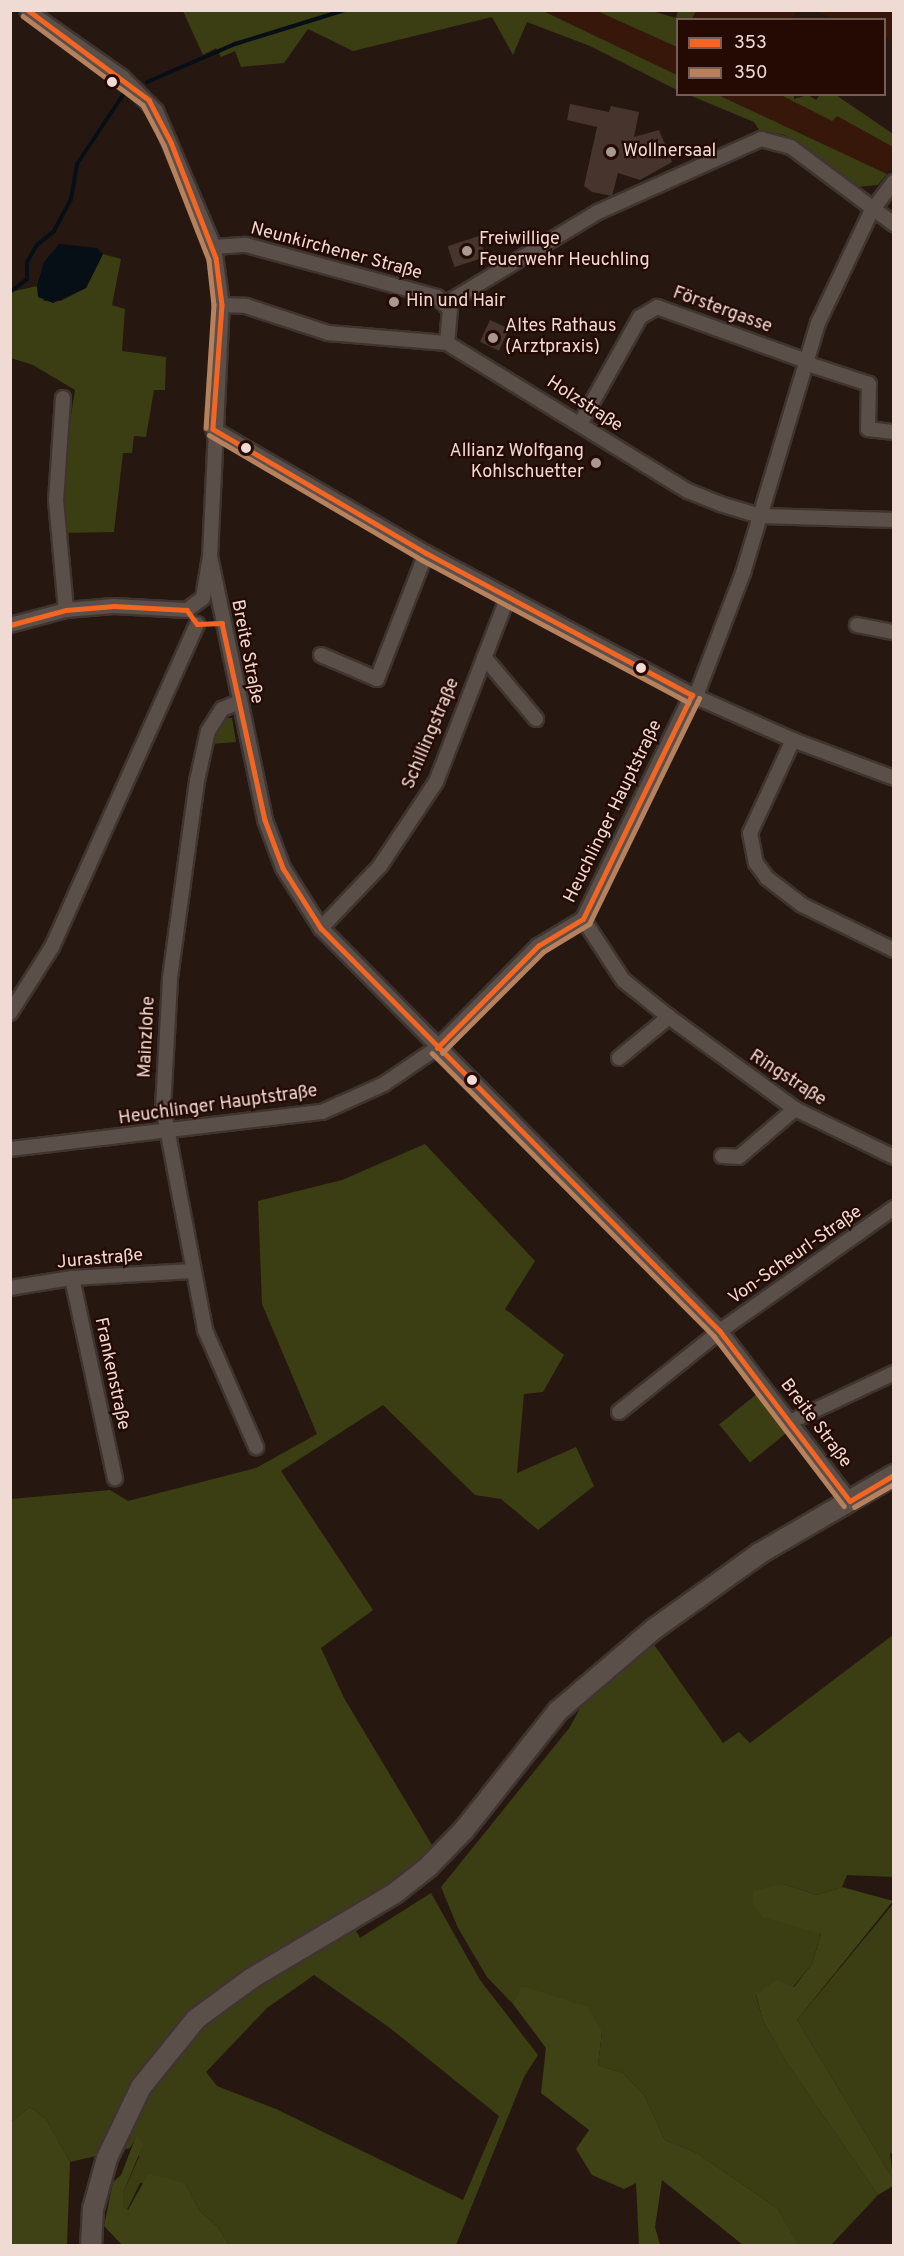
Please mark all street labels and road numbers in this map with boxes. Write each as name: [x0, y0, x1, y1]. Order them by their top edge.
street label: Neunkirchener Straße: [248, 219, 424, 285]
street label: Förstergasse: [670, 283, 774, 339]
street label: Holzstraße: [542, 372, 626, 438]
street label: Breite Straße: [225, 598, 267, 706]
street label: Schillingstraße: [399, 675, 465, 793]
street label: Heuchlinger Hauptstraße: [560, 717, 668, 907]
street label: Mainzlohe: [135, 995, 161, 1079]
street label: Ringstraße: [745, 1046, 829, 1112]
street label: Heuchlinger Hauptstraße: [117, 1081, 319, 1131]
street label: Von-Scheurl-Straße: [725, 1202, 867, 1310]
street label: Jurastraße: [56, 1245, 144, 1275]
street label: Frankenstraße: [89, 1316, 133, 1432]
street label: Breite Straße: [775, 1375, 855, 1473]

